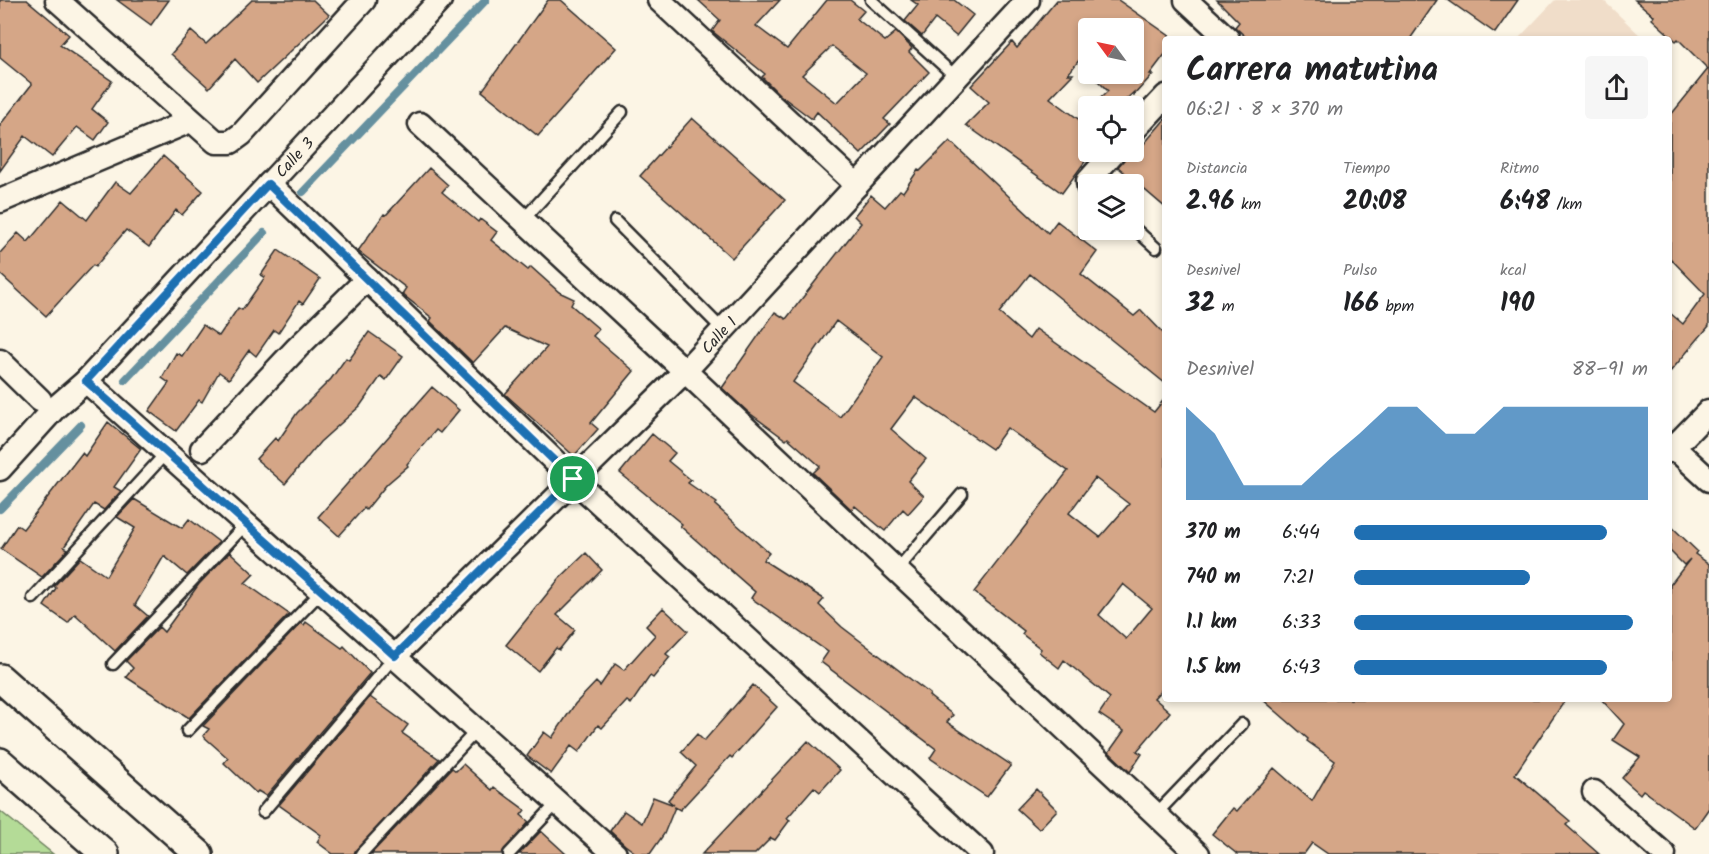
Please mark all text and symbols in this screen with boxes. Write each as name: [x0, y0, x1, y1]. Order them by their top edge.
north arrow: [1078, 18, 1144, 84]
map controls: [1078, 18, 1144, 240]
text: Carrera matutina: [1186, 45, 1438, 98]
button: share: [1585, 56, 1648, 119]
text: 06:21 · 8 × 370 m: [1186, 94, 1343, 126]
button: locate: [1078, 96, 1144, 162]
street label: Calle 3: [270, 132, 321, 184]
text: Distancia: [1186, 156, 1248, 181]
text: Tiempo: [1343, 156, 1390, 181]
text: Ritmo: [1500, 156, 1539, 181]
button: layers: [1078, 174, 1144, 240]
text: 2.96: [1186, 181, 1235, 223]
text: 20:08: [1343, 181, 1407, 223]
text: 6:48: [1500, 181, 1550, 223]
text: km: [1235, 192, 1261, 217]
text: /km: [1550, 192, 1582, 217]
text: Desnivel: [1186, 258, 1241, 283]
text: Pulso: [1343, 258, 1377, 283]
text: kcal: [1500, 258, 1526, 283]
text: 32: [1186, 283, 1215, 325]
text: 166: [1343, 283, 1379, 325]
text: 190: [1500, 283, 1534, 325]
text: m: [1215, 294, 1235, 319]
text: bpm: [1379, 294, 1414, 319]
street label: Calle 1: [696, 311, 744, 360]
text: Desnivel: [1186, 354, 1254, 386]
text: 88–91 m: [1572, 354, 1648, 386]
pin: [547, 453, 598, 504]
icon: arrive: [556, 462, 589, 495]
text: 370 m: [1186, 517, 1241, 549]
text: 6:44: [1282, 517, 1320, 549]
text: 740 m: [1186, 562, 1241, 594]
text: 7:21: [1282, 562, 1314, 594]
text: 1.1 km: [1186, 607, 1237, 639]
text: 6:33: [1282, 607, 1321, 639]
text: 1.5 km: [1186, 652, 1241, 684]
text: 6:43: [1282, 652, 1320, 684]

